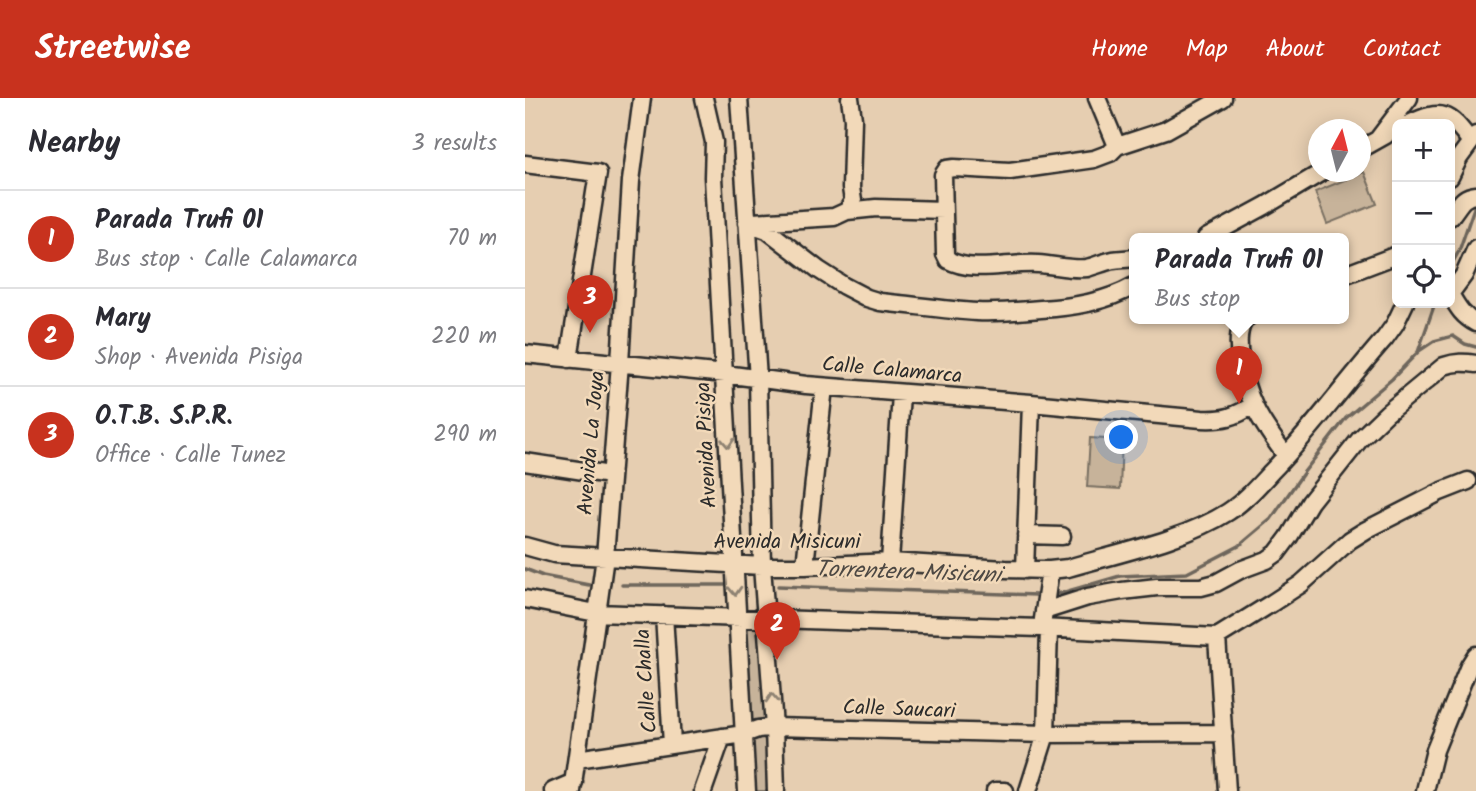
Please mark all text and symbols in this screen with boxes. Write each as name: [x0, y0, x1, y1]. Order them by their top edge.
text: Streetwise: [35, 23, 191, 76]
text: Home: [1091, 30, 1148, 69]
text: Map: [1186, 30, 1228, 69]
text: About: [1266, 30, 1324, 69]
text: Contact: [1362, 30, 1441, 69]
north arrow: [1308, 119, 1371, 182]
map controls: [1392, 119, 1455, 308]
button: +: [1392, 119, 1455, 182]
text: Nearby: [28, 120, 120, 168]
text: 3 results: [411, 126, 497, 162]
button: −: [1392, 182, 1455, 245]
text: Parada Trufi 01: [95, 200, 263, 242]
text: 1: [48, 221, 54, 257]
text: 70 m: [447, 221, 497, 257]
popup: [1129, 233, 1349, 324]
text: Parada Trufi 01: [1155, 240, 1323, 282]
text: Bus stop · Calle Calamarca: [95, 242, 358, 278]
button: locate: [1392, 245, 1455, 308]
pin: 3: [567, 275, 613, 333]
text: Bus stop: [1155, 282, 1240, 318]
text: Mary: [95, 298, 151, 340]
text: 2: [44, 319, 58, 355]
text: 220 m: [431, 319, 497, 355]
text: Shop · Avenida Pisiga: [95, 340, 303, 376]
pin: 1: [1216, 346, 1262, 404]
street label: Calle Calamarca: [820, 348, 964, 394]
street label: Avenida La Joya: [569, 369, 615, 517]
street label: Avenida Pisiga: [687, 381, 727, 509]
text: O.T.B. S.P.R.: [95, 396, 233, 438]
text: 3: [45, 417, 57, 453]
text: 290 m: [433, 417, 497, 453]
your location: [1104, 420, 1138, 454]
one-way arrow: [720, 437, 735, 448]
text: Office · Calle Tunez: [95, 438, 286, 474]
street label: Avenida Misicuni: [713, 526, 862, 559]
water label: Torrentera Misicuni: [815, 552, 1006, 594]
one-way arrow: [728, 586, 743, 597]
pin: 2: [754, 602, 800, 660]
street label: Calle Challa: [627, 628, 667, 734]
street label: Calle Saucari: [842, 692, 957, 728]
one-way arrow: [765, 693, 780, 704]

